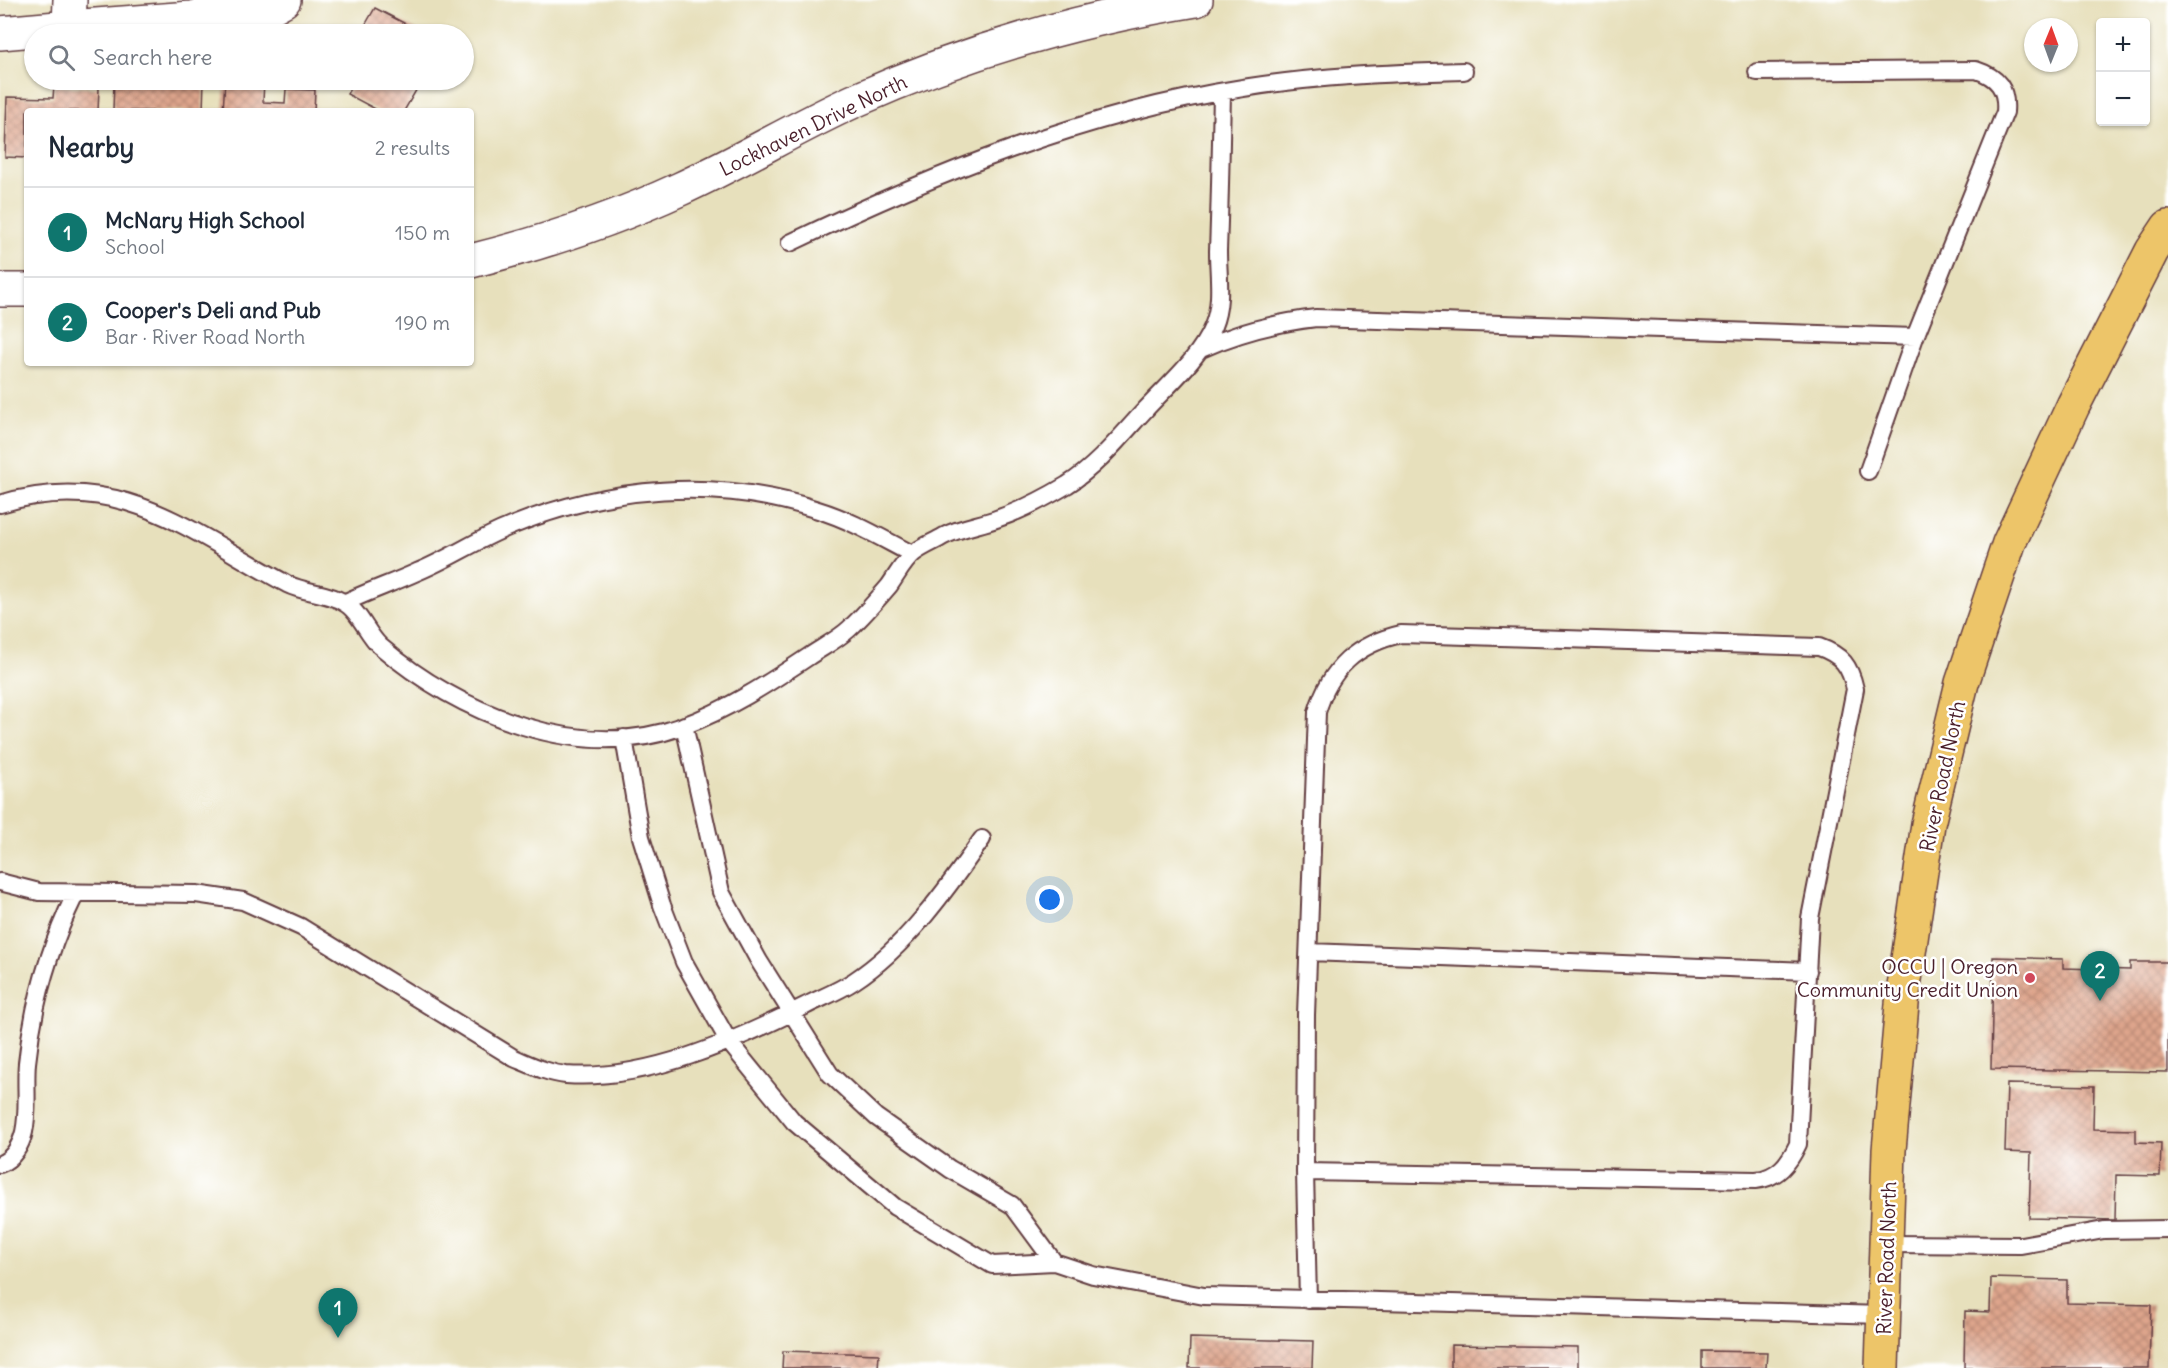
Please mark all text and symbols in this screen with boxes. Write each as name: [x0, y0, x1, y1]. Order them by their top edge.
north arrow: [2024, 18, 2078, 72]
map controls: [2096, 18, 2150, 126]
button: +: [2096, 18, 2150, 72]
search box: [24, 24, 474, 90]
icon: search: [45, 41, 78, 74]
text: Search here: [93, 43, 212, 71]
street label: Lockhaven Drive North: [715, 69, 911, 181]
button: −: [2096, 72, 2150, 126]
text: Nearby: [48, 131, 134, 164]
text: 2 results: [375, 135, 450, 160]
text: McNary High School: [105, 206, 305, 234]
text: 1: [64, 220, 71, 245]
text: 150 m: [395, 220, 450, 245]
text: School: [105, 234, 165, 259]
text: Cooper's Deli and Pub: [105, 296, 321, 324]
text: 2: [62, 310, 73, 335]
text: 190 m: [395, 310, 450, 335]
text: Bar · River Road North: [105, 324, 305, 349]
street label: River Road North: [1914, 698, 1970, 854]
your location: [1035, 885, 1064, 914]
pin: 2: [2080, 952, 2120, 1001]
place label: OCCU | Oregon Community Credit Union: [1797, 954, 2018, 1002]
marker: OCCU | Oregon Community Credit Union: [2023, 971, 2037, 985]
street label: River Road North: [1871, 1181, 1901, 1335]
pin: 1: [318, 1288, 358, 1338]

